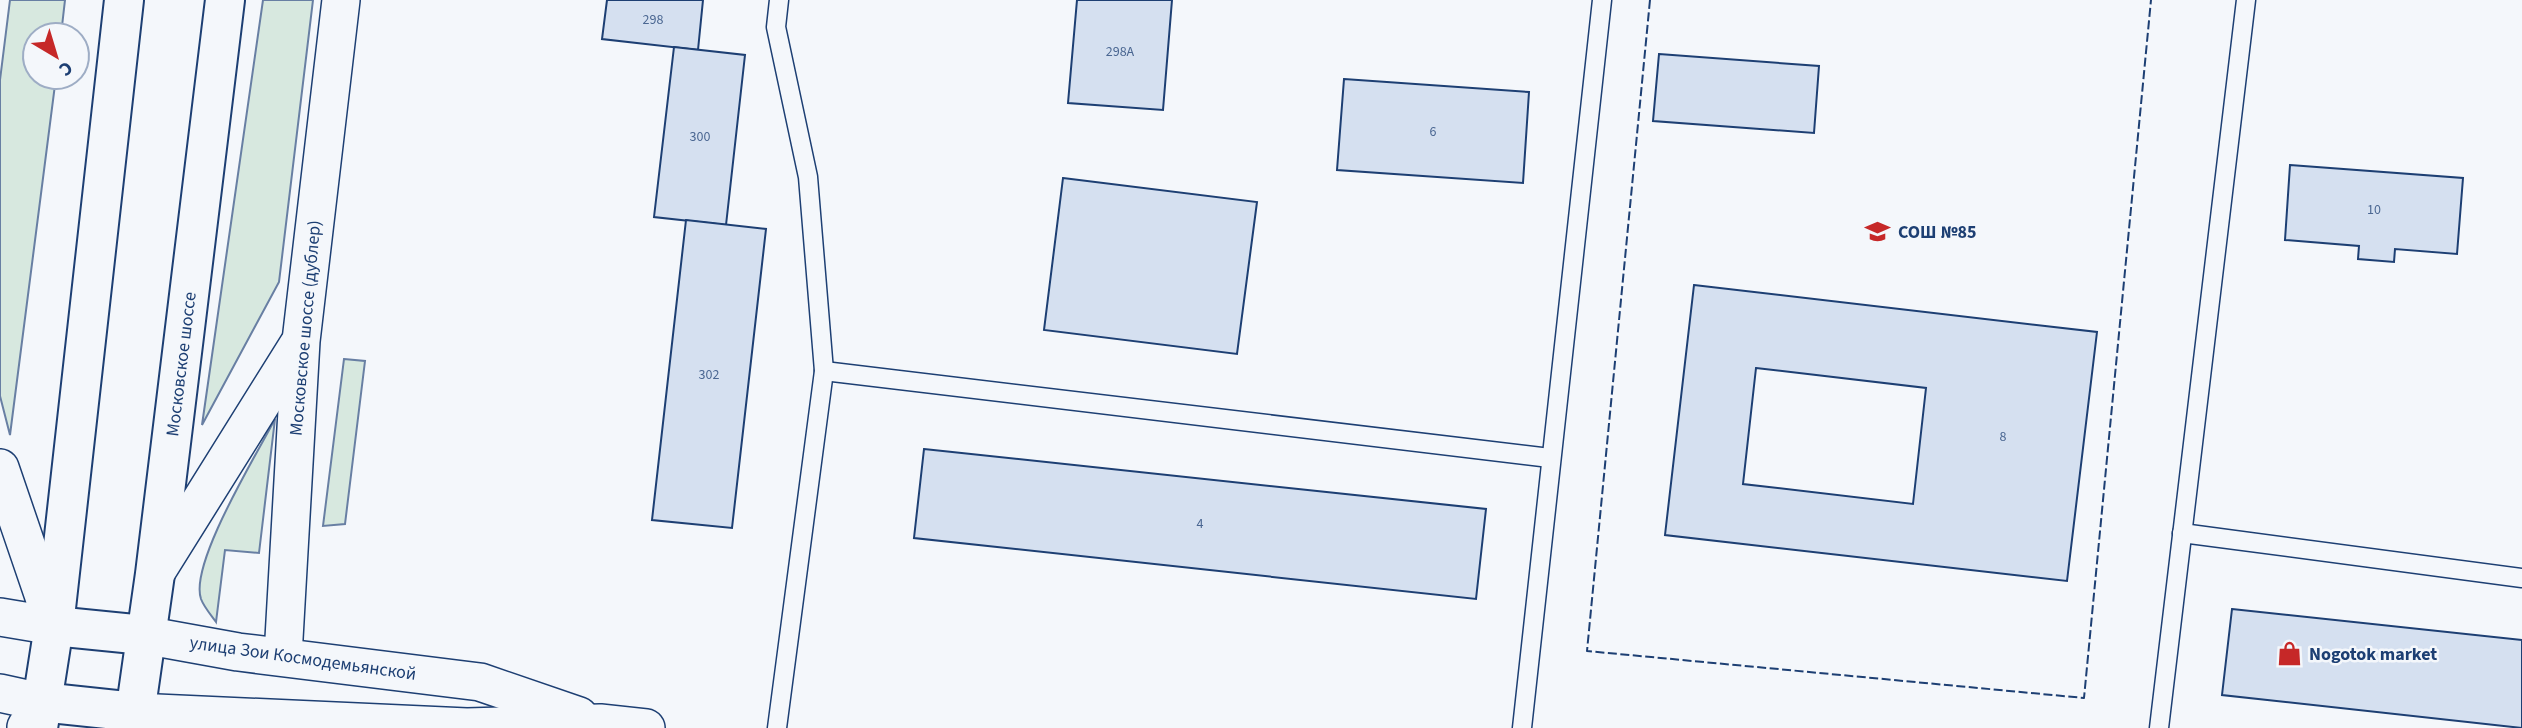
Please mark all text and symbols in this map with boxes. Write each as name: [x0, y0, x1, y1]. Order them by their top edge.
house number: 298: [643, 10, 663, 30]
north arrow: [21, 21, 91, 91]
house number: 298А: [1106, 42, 1135, 62]
text: С: [53, 54, 78, 82]
house number: 6: [1430, 122, 1437, 142]
house number: 300: [690, 127, 710, 147]
house number: 10: [2367, 200, 2381, 220]
school or university icon: СОШ №85: [1864, 218, 1892, 246]
street label: Московское шоссе (дублер): [284, 219, 327, 437]
place label: СОШ №85: [1898, 220, 1977, 245]
street label: Московское шоссе: [160, 290, 203, 438]
house number: 302: [699, 365, 719, 385]
house number: 8: [2000, 427, 2007, 447]
house number: 4: [1197, 514, 1204, 534]
street label: улица Зои Космодемьянской: [188, 630, 418, 687]
shop icon: Nogotok market: [2275, 640, 2303, 668]
place label: Nogotok market: [2309, 642, 2437, 667]

